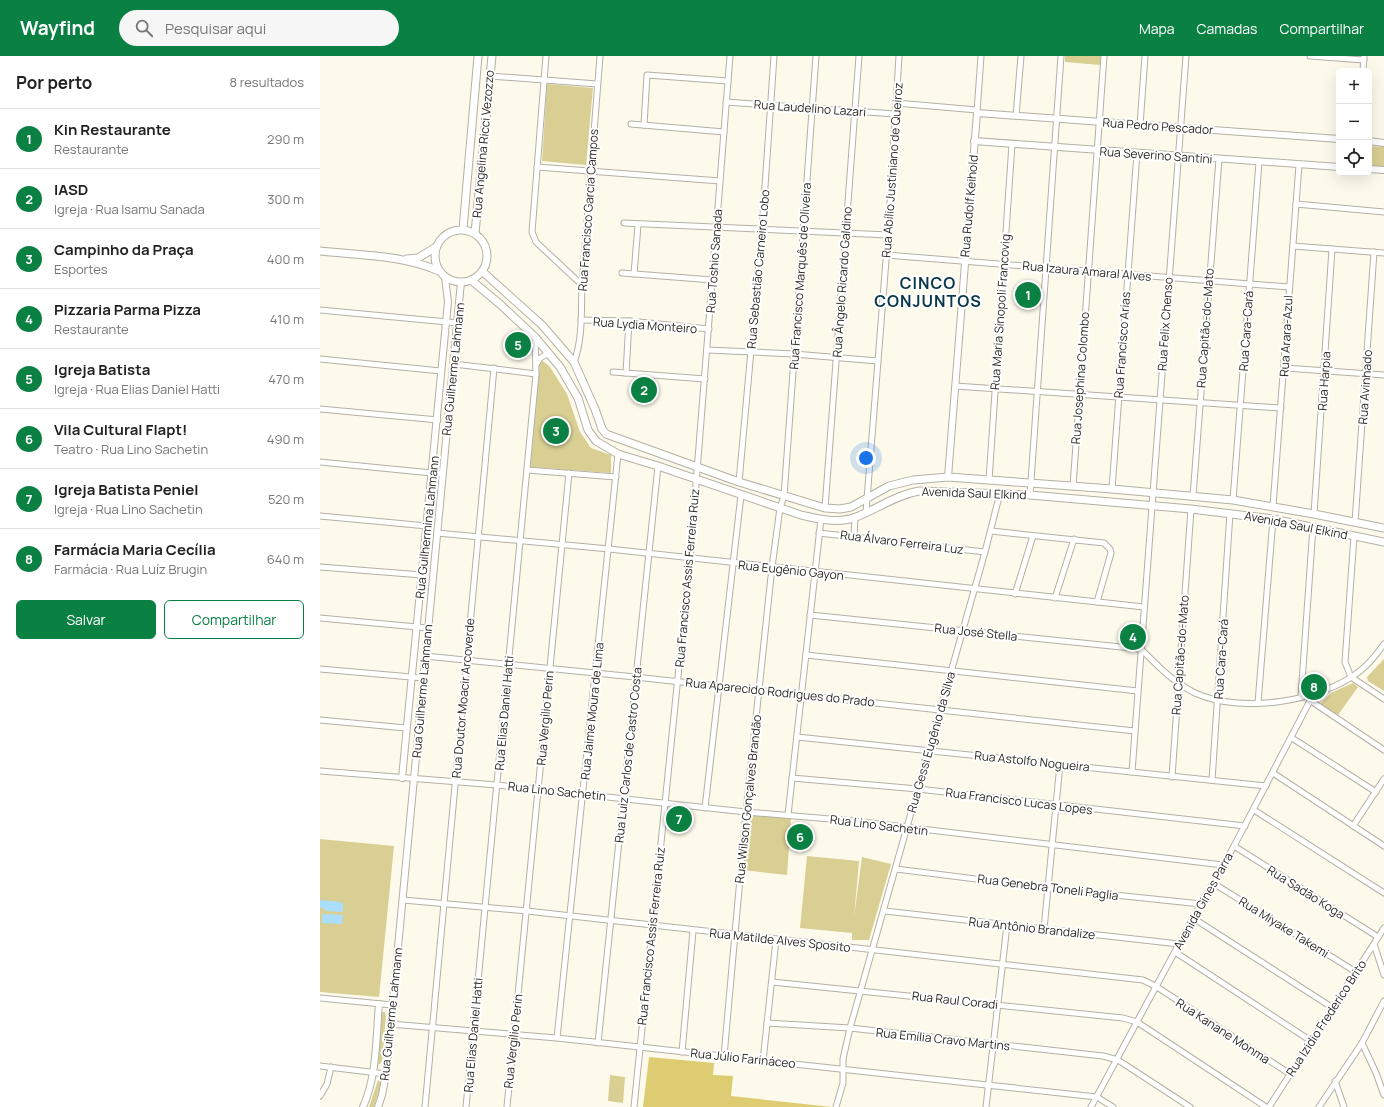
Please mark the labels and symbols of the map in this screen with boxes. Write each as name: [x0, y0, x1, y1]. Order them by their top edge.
street label: Rua Angelina Ricci Vezozzo: [468, 69, 498, 219]
street label: Rua Abílio Justiniano de Queiroz: [877, 82, 907, 258]
street label: Rua Laudelino Lazari: [753, 96, 867, 120]
street label: Rua Pedro Pescador: [1102, 114, 1215, 138]
street label: Rua Francisco Garcia Campos: [574, 128, 602, 292]
street label: Rua Severino Santini: [1099, 143, 1213, 167]
street label: Rua Rudolf Keihold: [956, 154, 982, 258]
street label: Rua Francisco Marquês de Oliveira: [785, 182, 815, 370]
street label: Rua Sebastião Carneiro Lobo: [743, 189, 773, 349]
street label: Rua Ângelo Ricardo Galdino: [828, 206, 856, 358]
street label: Rua Toshio Sanada: [702, 208, 726, 314]
street label: Rua Maria Sinopoli Francovig: [986, 233, 1014, 391]
street label: Rua Izaura Amaral Alves: [1022, 257, 1152, 285]
street label: Rua Capitão-do-Mato: [1192, 267, 1218, 389]
district label: CINCO CONJUNTOS: [874, 272, 982, 312]
street label: Rua Felix Chenso: [1153, 276, 1177, 372]
pin: 1: [1015, 280, 1041, 310]
street label: Rua Cara-Cará: [1235, 290, 1257, 372]
street label: Rua Francisco Arias: [1110, 291, 1134, 399]
street label: Rua Arara-Azul: [1275, 295, 1297, 377]
street label: Rua Guilherme Lahmann: [438, 301, 468, 437]
street label: Rua Josephina Colombo: [1067, 311, 1093, 445]
street label: Rua Lydia Monteiro: [592, 313, 698, 337]
pin: 5: [505, 330, 531, 360]
street label: Rua Avinhado: [1354, 349, 1376, 425]
street label: Rua Harpia: [1313, 351, 1335, 411]
pin: 2: [631, 375, 657, 405]
pin: 3: [543, 416, 569, 446]
your location: [856, 448, 876, 468]
street label: Rua Guilhermina Lahmann: [411, 455, 443, 599]
street label: Avenida Saul Elkind: [921, 483, 1027, 503]
street label: Rua Francisco Assis Ferreira Ruiz: [671, 488, 703, 668]
street label: Avenida Saul Elkind: [1243, 507, 1349, 543]
street label: Rua Álvaro Ferreira Luz: [839, 526, 965, 558]
street label: Rua Eugênio Gayon: [737, 556, 845, 584]
street label: Rua Capitão-do-Mato: [1167, 594, 1193, 716]
street label: Rua Doutor Moacir Arcoverde: [448, 617, 478, 779]
street label: Rua Cara-Cará: [1210, 618, 1232, 700]
street label: Rua José Stella: [934, 619, 1018, 645]
pin: 4: [1120, 622, 1146, 652]
street label: Rua Guilherme Lahmann: [408, 624, 436, 758]
street label: Rua Jaime Moura de Lima: [576, 641, 608, 781]
street label: Rua Elias Daniel Hatti: [491, 655, 517, 771]
street label: Rua Luiz Carlos de Castro Costa: [610, 666, 646, 844]
street label: Rua Vergílio Perin: [532, 670, 558, 766]
street label: Rua Gessi Eugênio da Silva: [903, 670, 959, 814]
pin: 8: [1301, 672, 1327, 702]
street label: Rua Aparecido Rodrigues do Prado: [685, 674, 875, 710]
street label: Rua Wilson Gonçalves Brandão: [731, 714, 765, 884]
street label: Rua Astolfo Nogueira: [974, 746, 1090, 776]
street label: Rua Lino Sachetin: [507, 777, 607, 805]
street label: Rua Francisco Lucas Lopes: [945, 784, 1093, 818]
pin: 7: [666, 804, 692, 834]
street label: Rua Lino Sachetin: [829, 811, 929, 839]
pin: 6: [787, 822, 813, 852]
street label: Rua Francisco Assis Ferreira Ruiz: [633, 846, 669, 1026]
street label: Avenida Gines Parra: [1169, 849, 1237, 953]
street label: Rua Sadão Koga: [1264, 861, 1348, 923]
street label: Rua Genebra Toneli Paglia: [977, 870, 1119, 904]
street label: Rua Miyake Takemi: [1236, 892, 1332, 962]
street label: Rua Antônio Brandalize: [968, 913, 1096, 943]
street label: Rua Matilde Alves Sposito: [709, 924, 851, 956]
street label: Rua Guilherme Lahmann: [376, 946, 406, 1082]
street label: Rua Izidio Frederico Brito: [1282, 956, 1370, 1080]
street label: Rua Elias Daniel Hatti: [460, 977, 486, 1093]
street label: Rua Raul Coradi: [911, 987, 999, 1013]
street label: Rua Vergílio Perin: [500, 993, 526, 1089]
street label: Rua Kanane Monma: [1173, 994, 1273, 1068]
street label: Rua Emília Cravo Martins: [875, 1023, 1011, 1055]
street label: Rua Júlio Farináceo: [690, 1044, 796, 1072]

